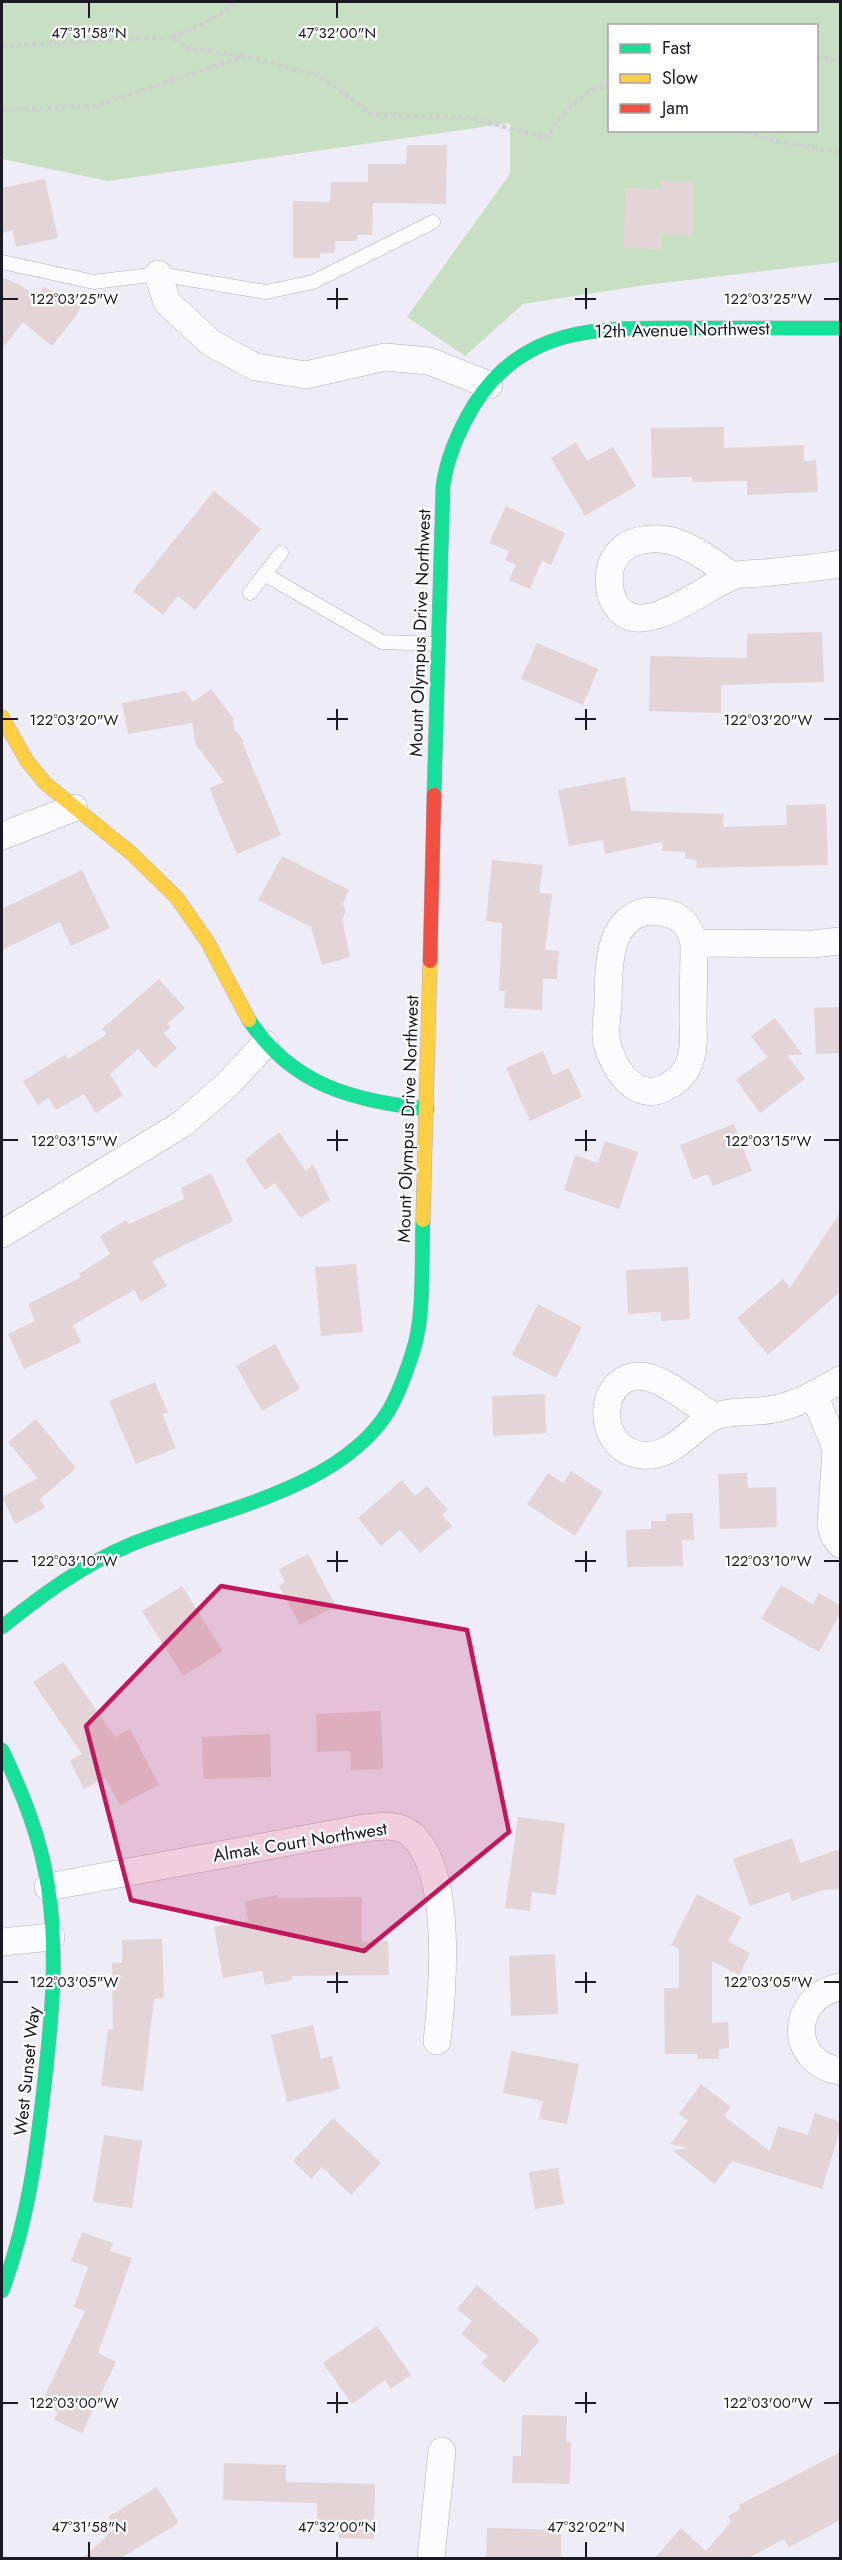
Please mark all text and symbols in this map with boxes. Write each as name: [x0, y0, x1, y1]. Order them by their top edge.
text: 47°31'58"N: [51, 22, 127, 44]
text: 47°32'00"N: [298, 22, 376, 44]
legend: [608, 24, 818, 132]
text: Fast: [662, 35, 691, 61]
text: Slow: [662, 65, 699, 91]
text: Jam: [660, 95, 689, 121]
text: 122°03'25"W: [30, 288, 118, 310]
text: 122°03'25"W: [724, 288, 812, 310]
street label: 12th Avenue Northwest: [594, 315, 771, 345]
street label: Mount Olympus Drive Northwest: [403, 508, 437, 757]
text: 122°03'20"W: [30, 709, 119, 731]
text: 122°03'20"W: [724, 709, 813, 731]
street label: Mount Olympus Drive Northwest: [391, 994, 425, 1243]
text: 122°03'15"W: [31, 1130, 117, 1152]
text: 122°03'15"W: [725, 1130, 811, 1152]
text: 122°03'10"W: [30, 1550, 118, 1572]
text: 122°03'10"W: [724, 1550, 812, 1572]
street label: Almak Court Northwest: [211, 1815, 390, 1869]
text: 122°03'05"W: [30, 1971, 119, 1993]
text: 122°03'05"W: [724, 1971, 813, 1993]
street label: West Sunset Way: [7, 2005, 47, 2137]
text: 122°03'00"W: [29, 2392, 119, 2414]
text: 122°03'00"W: [723, 2392, 813, 2414]
text: 47°31'58"N: [51, 2516, 127, 2538]
text: 47°32'00"N: [298, 2516, 376, 2538]
text: 47°32'02"N: [547, 2516, 625, 2538]

